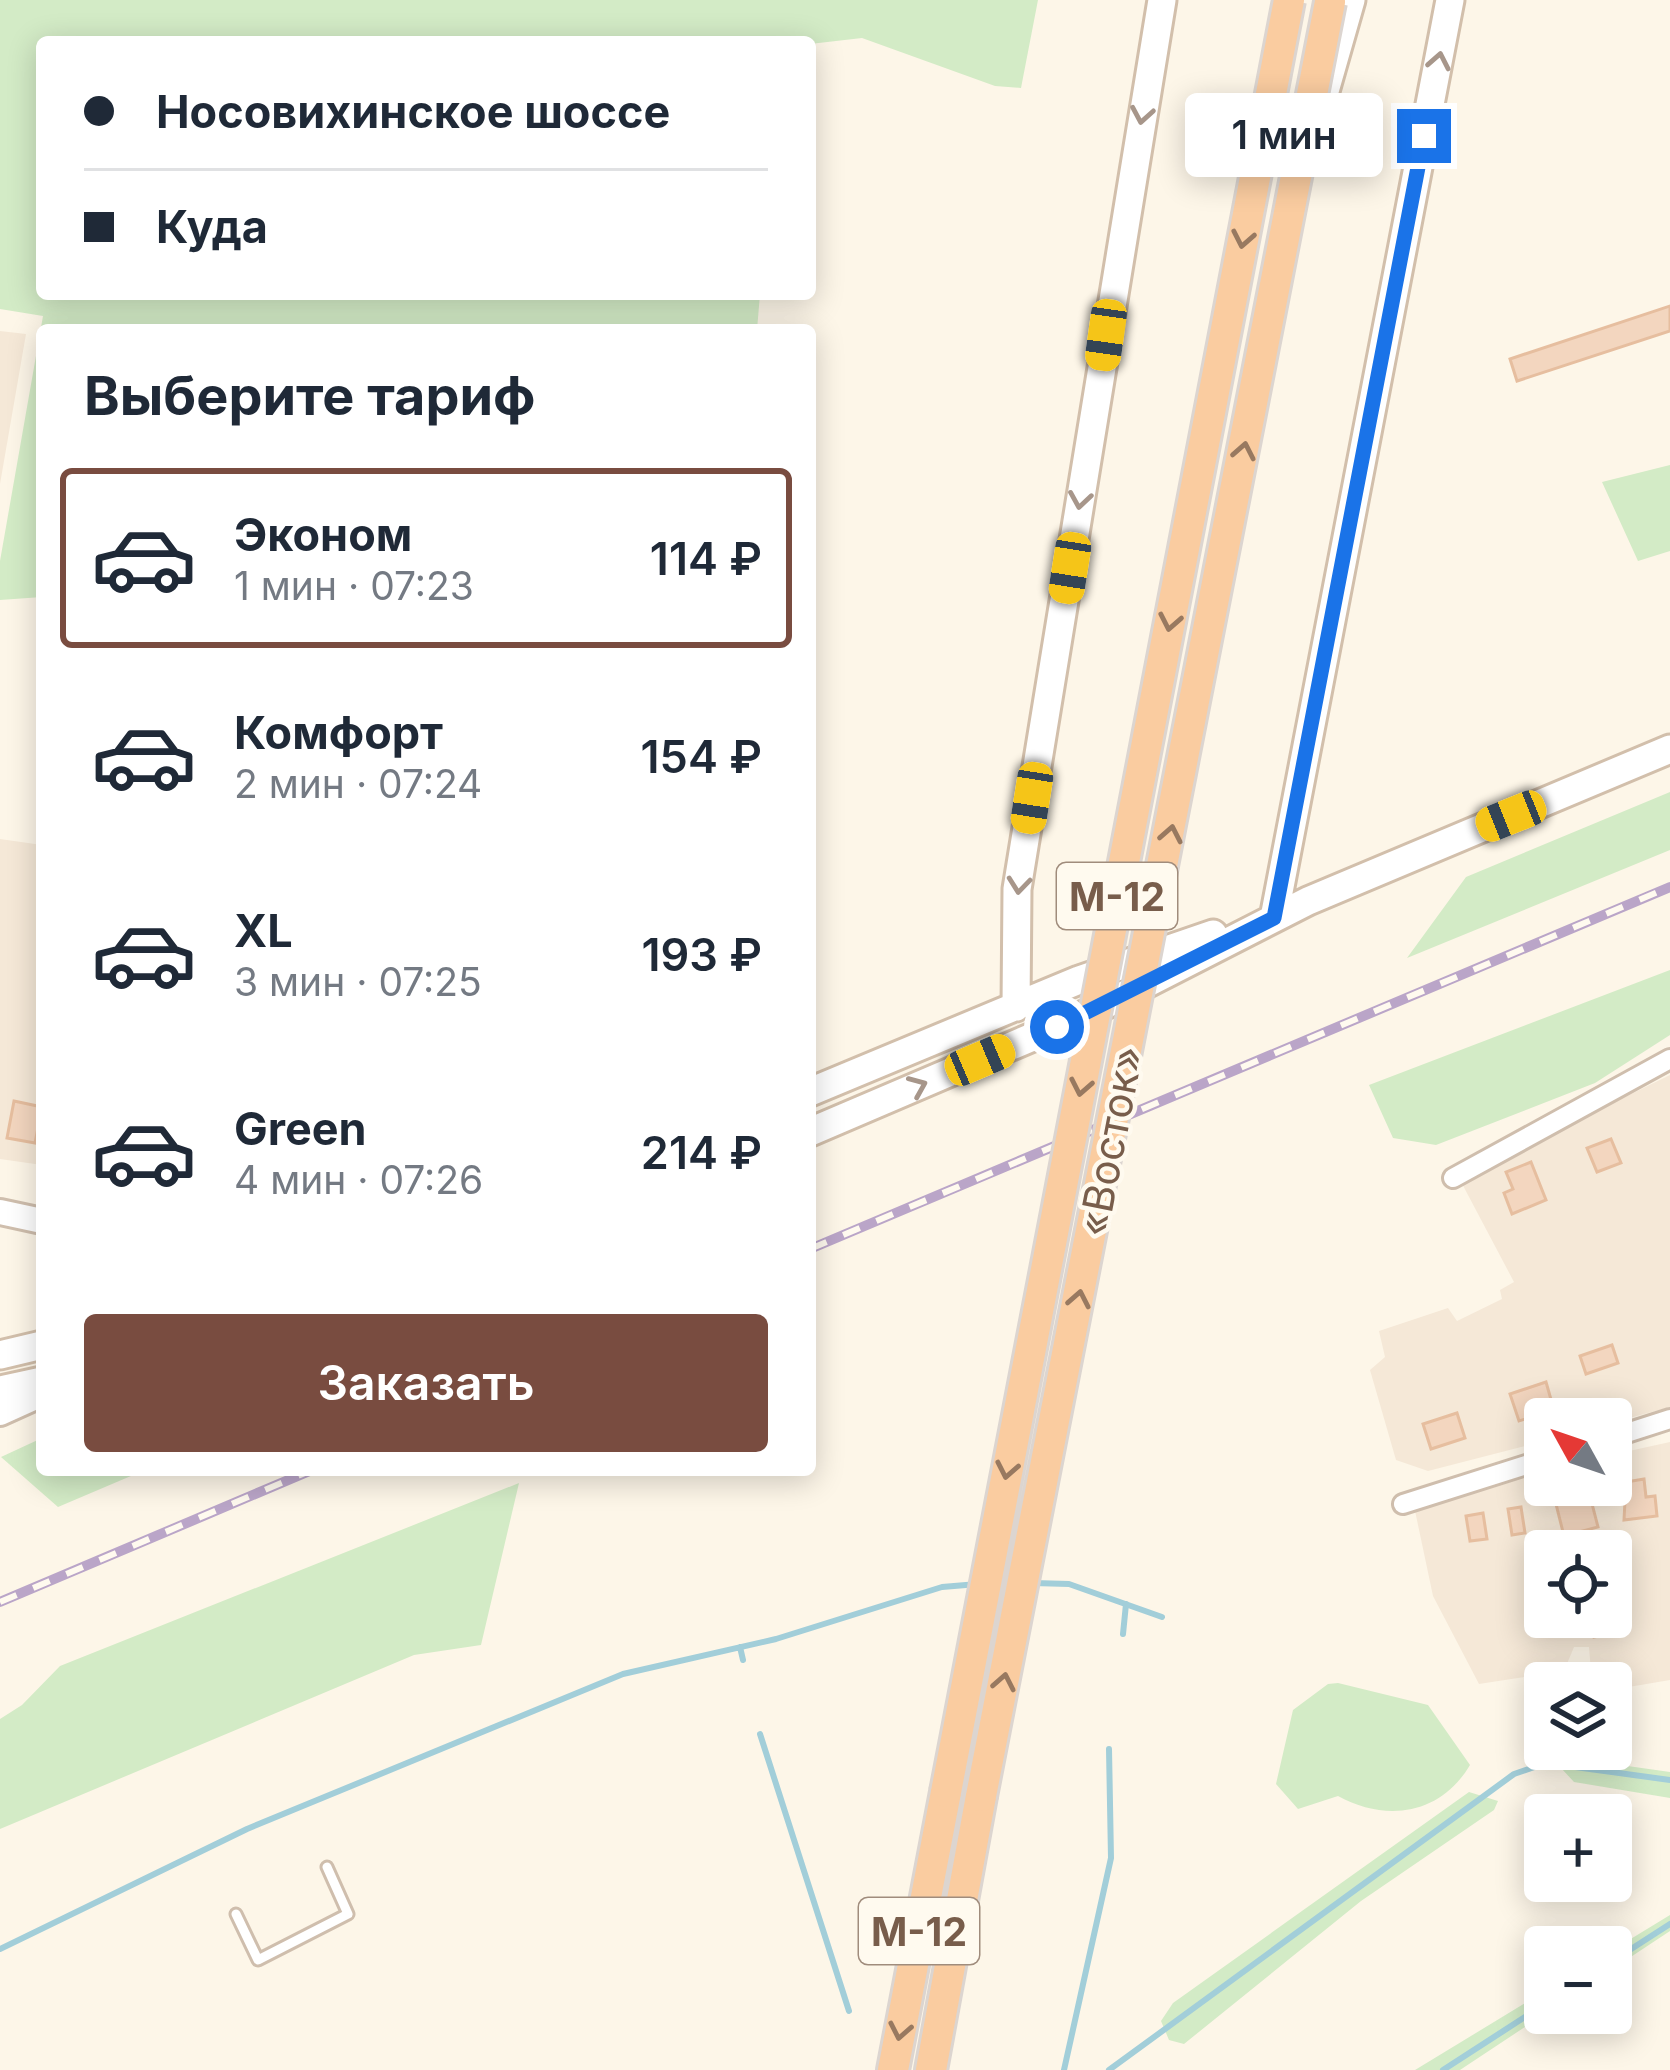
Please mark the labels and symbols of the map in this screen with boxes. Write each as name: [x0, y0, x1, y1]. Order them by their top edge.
one-way arrow: [1425, 51, 1451, 71]
callout: 1 мин: [1184, 94, 1382, 178]
one-way arrow: [1131, 105, 1156, 125]
route end: [1397, 109, 1451, 163]
one-way arrow: [1232, 228, 1257, 248]
car: [1083, 297, 1129, 373]
one-way arrow: [1230, 441, 1256, 461]
one-way arrow: [1068, 491, 1094, 510]
car: [1047, 530, 1093, 606]
one-way arrow: [1158, 611, 1184, 631]
car: [1009, 760, 1055, 836]
car: [1471, 786, 1551, 846]
one-way arrow: [1157, 824, 1183, 844]
road number: М-12: [1057, 863, 1177, 929]
one-way arrow: [1007, 876, 1032, 895]
route start: [1030, 1000, 1084, 1054]
car: [940, 1029, 1020, 1091]
street label: «Восток»: [1067, 1042, 1153, 1240]
one-way arrow: [906, 1076, 927, 1100]
one-way arrow: [1069, 1077, 1095, 1097]
one-way arrow: [1065, 1289, 1091, 1309]
north arrow: [1524, 1398, 1632, 1506]
one-way arrow: [996, 1460, 1021, 1480]
one-way arrow: [990, 1672, 1016, 1692]
road number: М-12: [859, 1898, 979, 1964]
one-way arrow: [888, 2021, 914, 2041]

